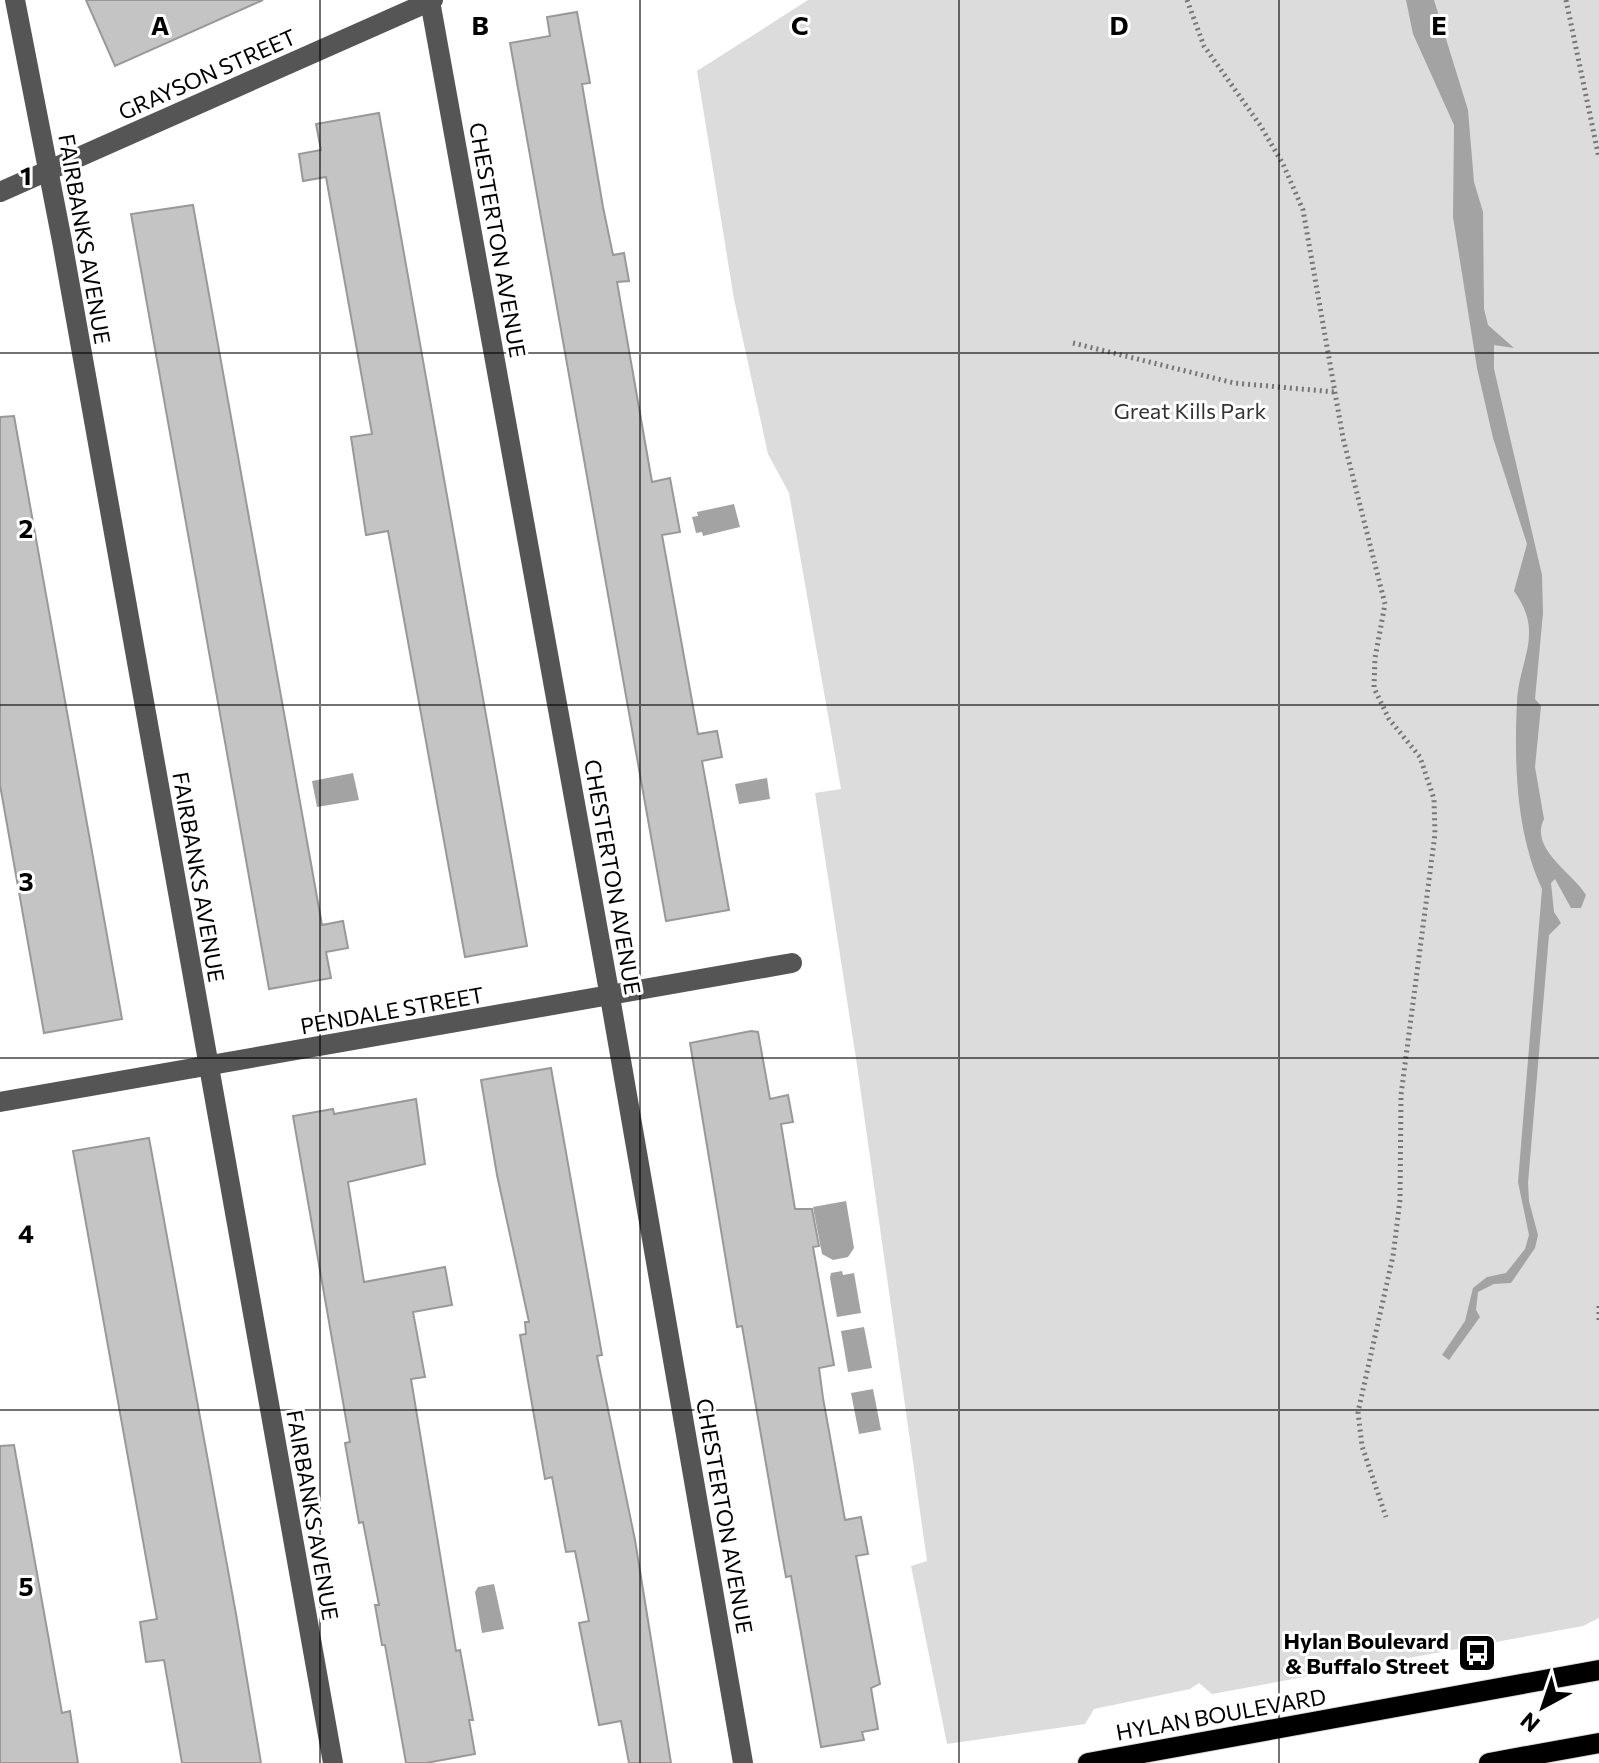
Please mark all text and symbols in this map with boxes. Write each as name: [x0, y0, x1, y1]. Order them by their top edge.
text: B: [471, 9, 489, 40]
text: C: [791, 9, 809, 40]
text: D: [1109, 9, 1129, 40]
text: E: [1431, 9, 1447, 40]
street label: GRAYSON STREET: [114, 23, 300, 125]
street label: CHESTERTON AVENUE: [464, 120, 532, 360]
street label: FAIRBANKS AVENUE: [53, 132, 117, 346]
text: 1: [20, 159, 32, 190]
park label: Great Kills Park: [1114, 397, 1266, 424]
text: 2: [19, 512, 33, 543]
street label: CHESTERTON AVENUE: [579, 757, 647, 997]
street label: FAIRBANKS AVENUE: [167, 770, 231, 984]
text: 3: [18, 865, 34, 896]
street label: PENDALE STREET: [298, 981, 486, 1039]
text: 4: [18, 1217, 34, 1248]
street label: CHESTERTON AVENUE: [691, 1396, 759, 1636]
street label: FAIRBANKS AVENUE: [281, 1408, 345, 1622]
text: 5: [18, 1570, 34, 1601]
place label: Hylan Boulevard & Buffalo Street: [1283, 1627, 1449, 1679]
bus stop icon: Hylan Boulevard & Buffalo Street: [1456, 1632, 1498, 1674]
north arrow: [1503, 1667, 1583, 1747]
street label: HYLAN BOULEVARD: [1114, 1682, 1328, 1746]
text: N: [1515, 1707, 1545, 1738]

